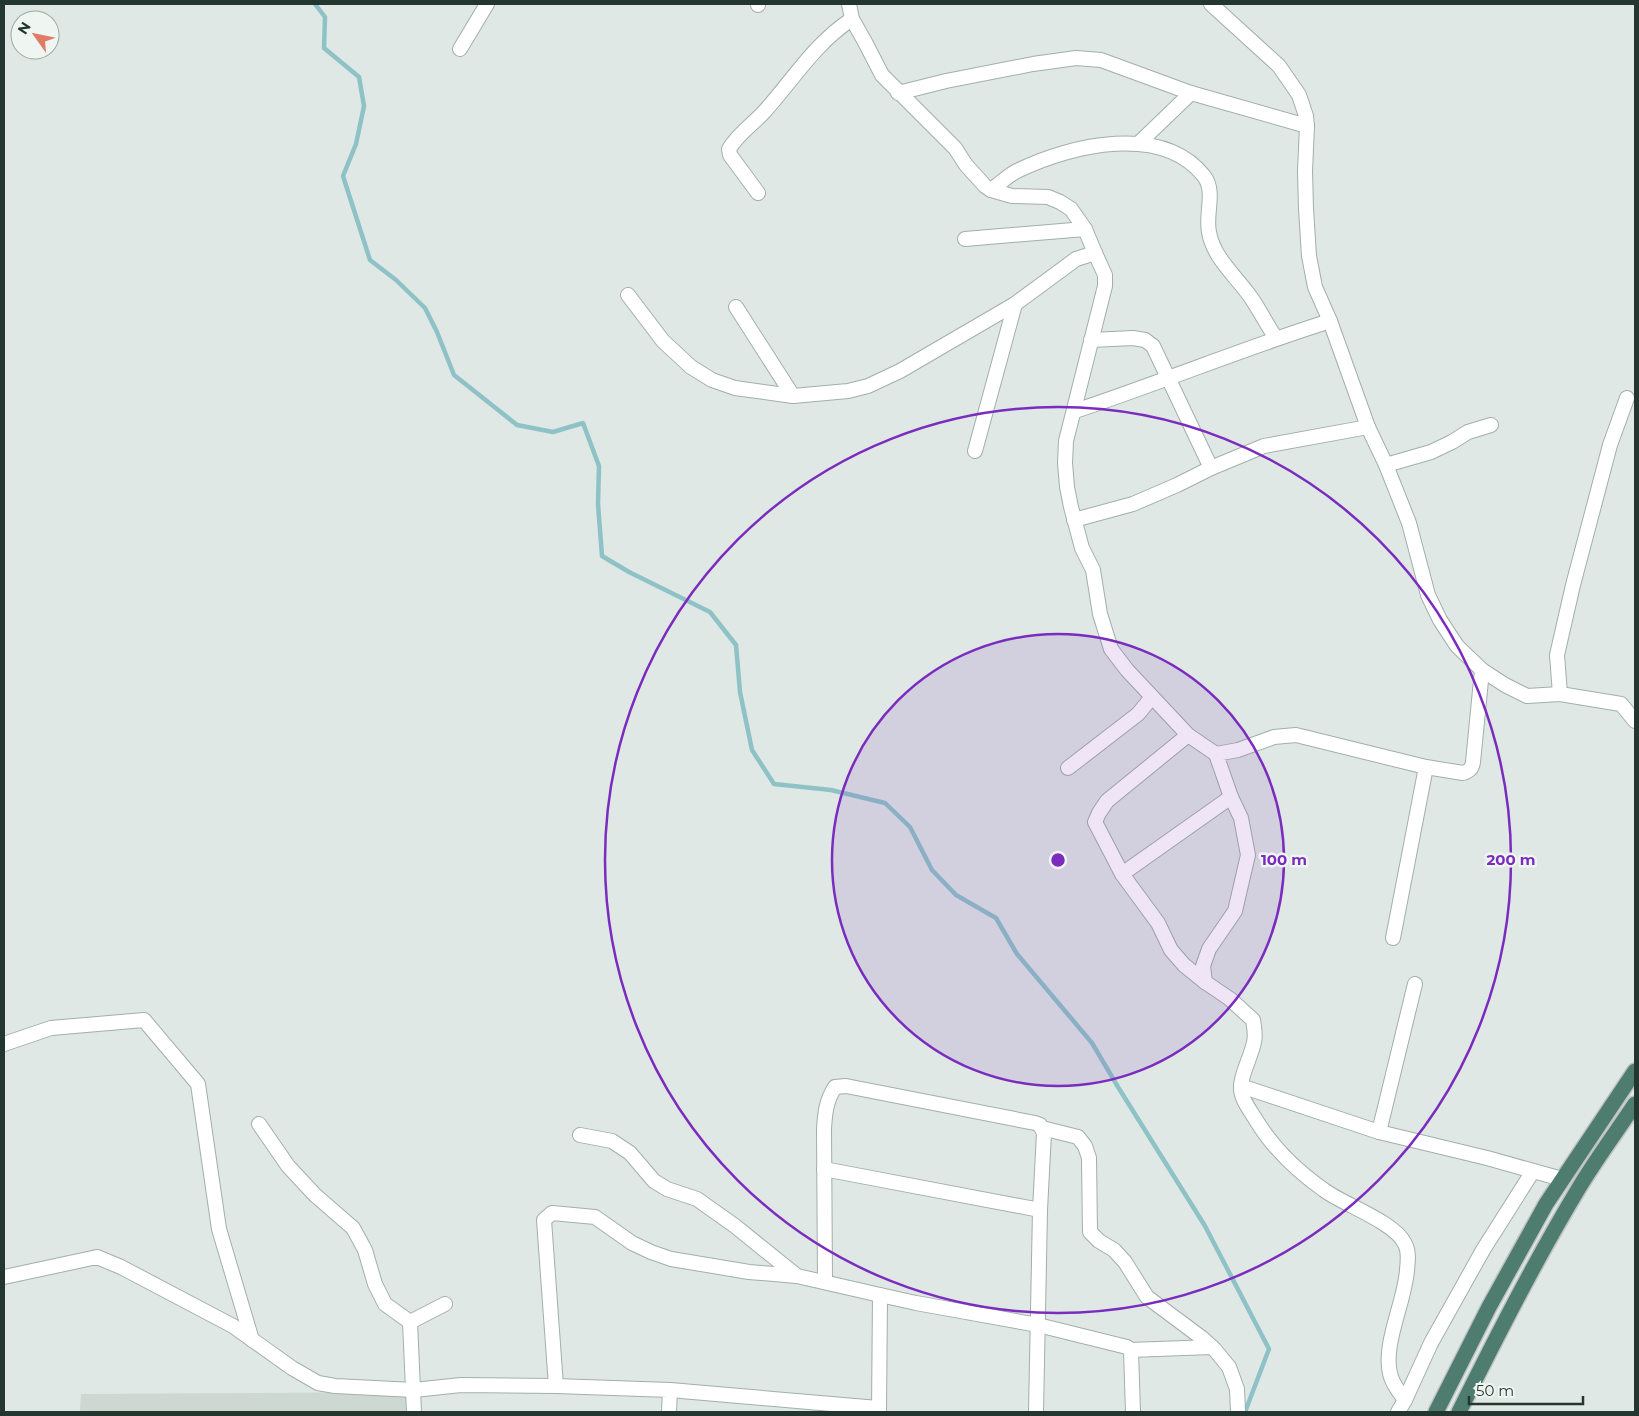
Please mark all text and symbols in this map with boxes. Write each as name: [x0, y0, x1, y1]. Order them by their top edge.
north arrow: [10, 10, 60, 60]
text: N: [13, 18, 35, 38]
text: 100 m: [1261, 850, 1307, 869]
text: 200 m: [1486, 850, 1536, 869]
centre of rings: [1049, 851, 1067, 869]
scale bar: [1469, 1374, 1583, 1406]
text: 50 m: [1476, 1381, 1514, 1400]

